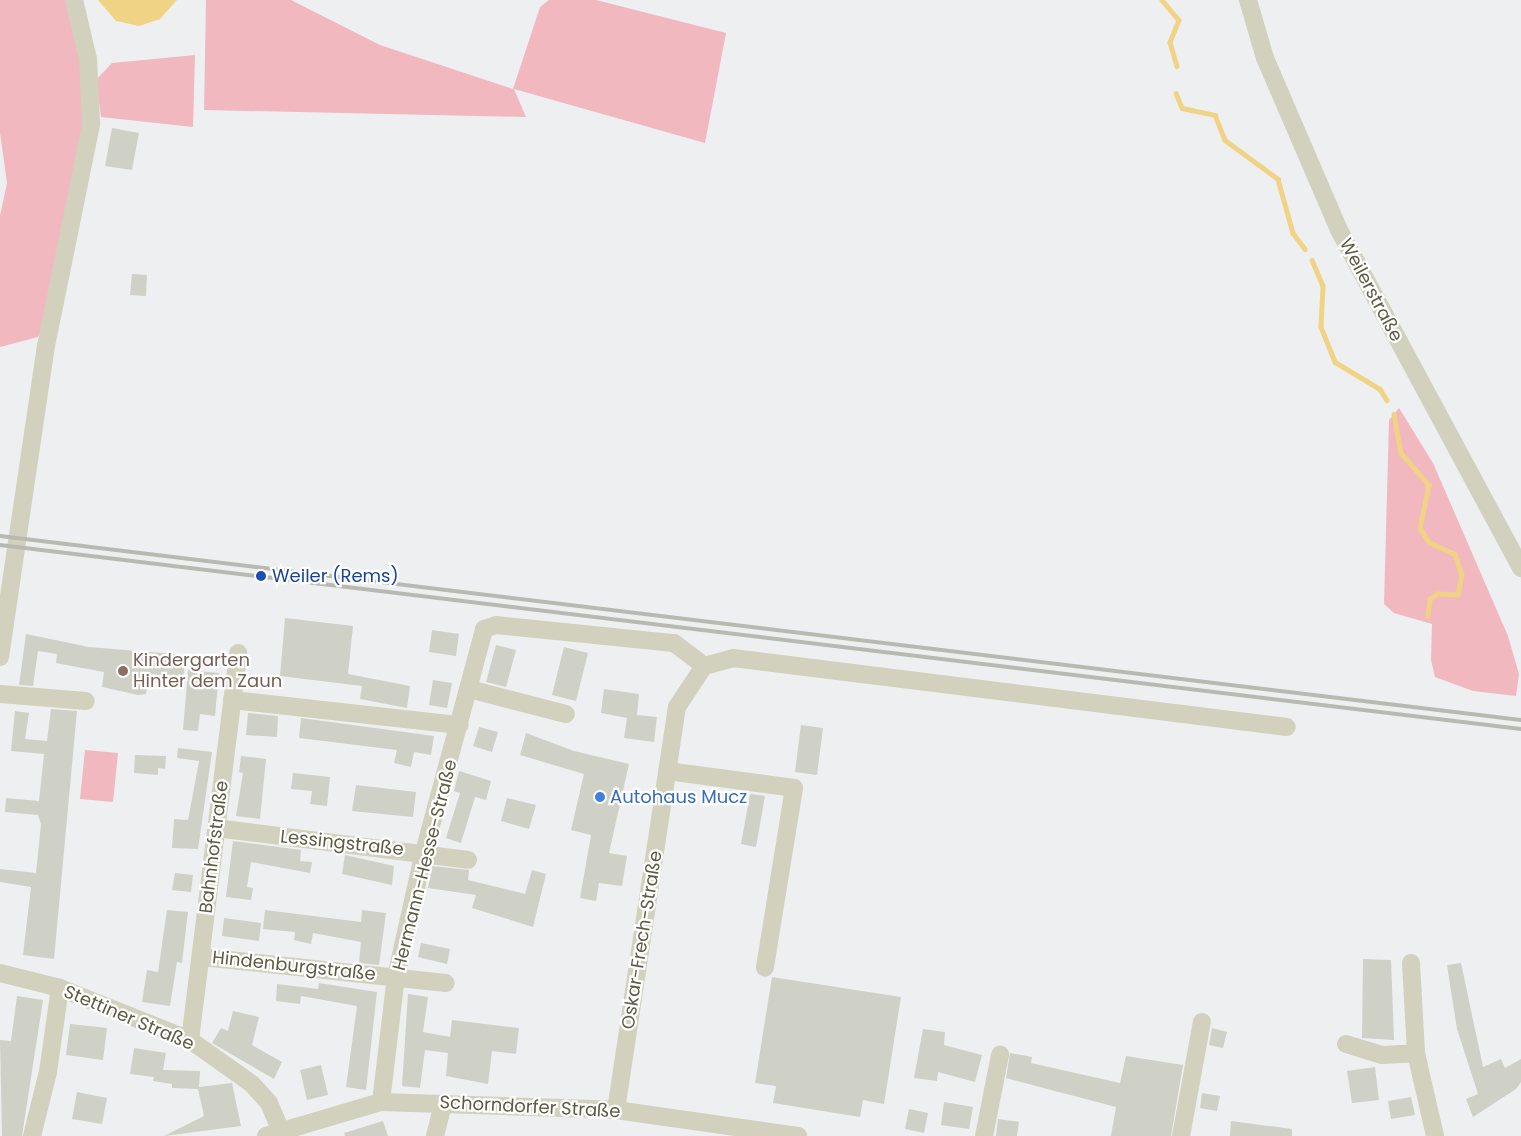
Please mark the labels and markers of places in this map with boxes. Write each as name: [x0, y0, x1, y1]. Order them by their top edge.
place label: Weiler (Rems): [272, 565, 399, 587]
marker: Weiler (Rems): [254, 569, 268, 583]
place label: Kindergarten Hinter dem Zaun: [133, 650, 282, 692]
marker: Kindergarten Hinter dem Zaun: [117, 665, 129, 677]
place label: Autohaus Mucz: [610, 786, 747, 808]
marker: Autohaus Mucz: [594, 791, 606, 803]

